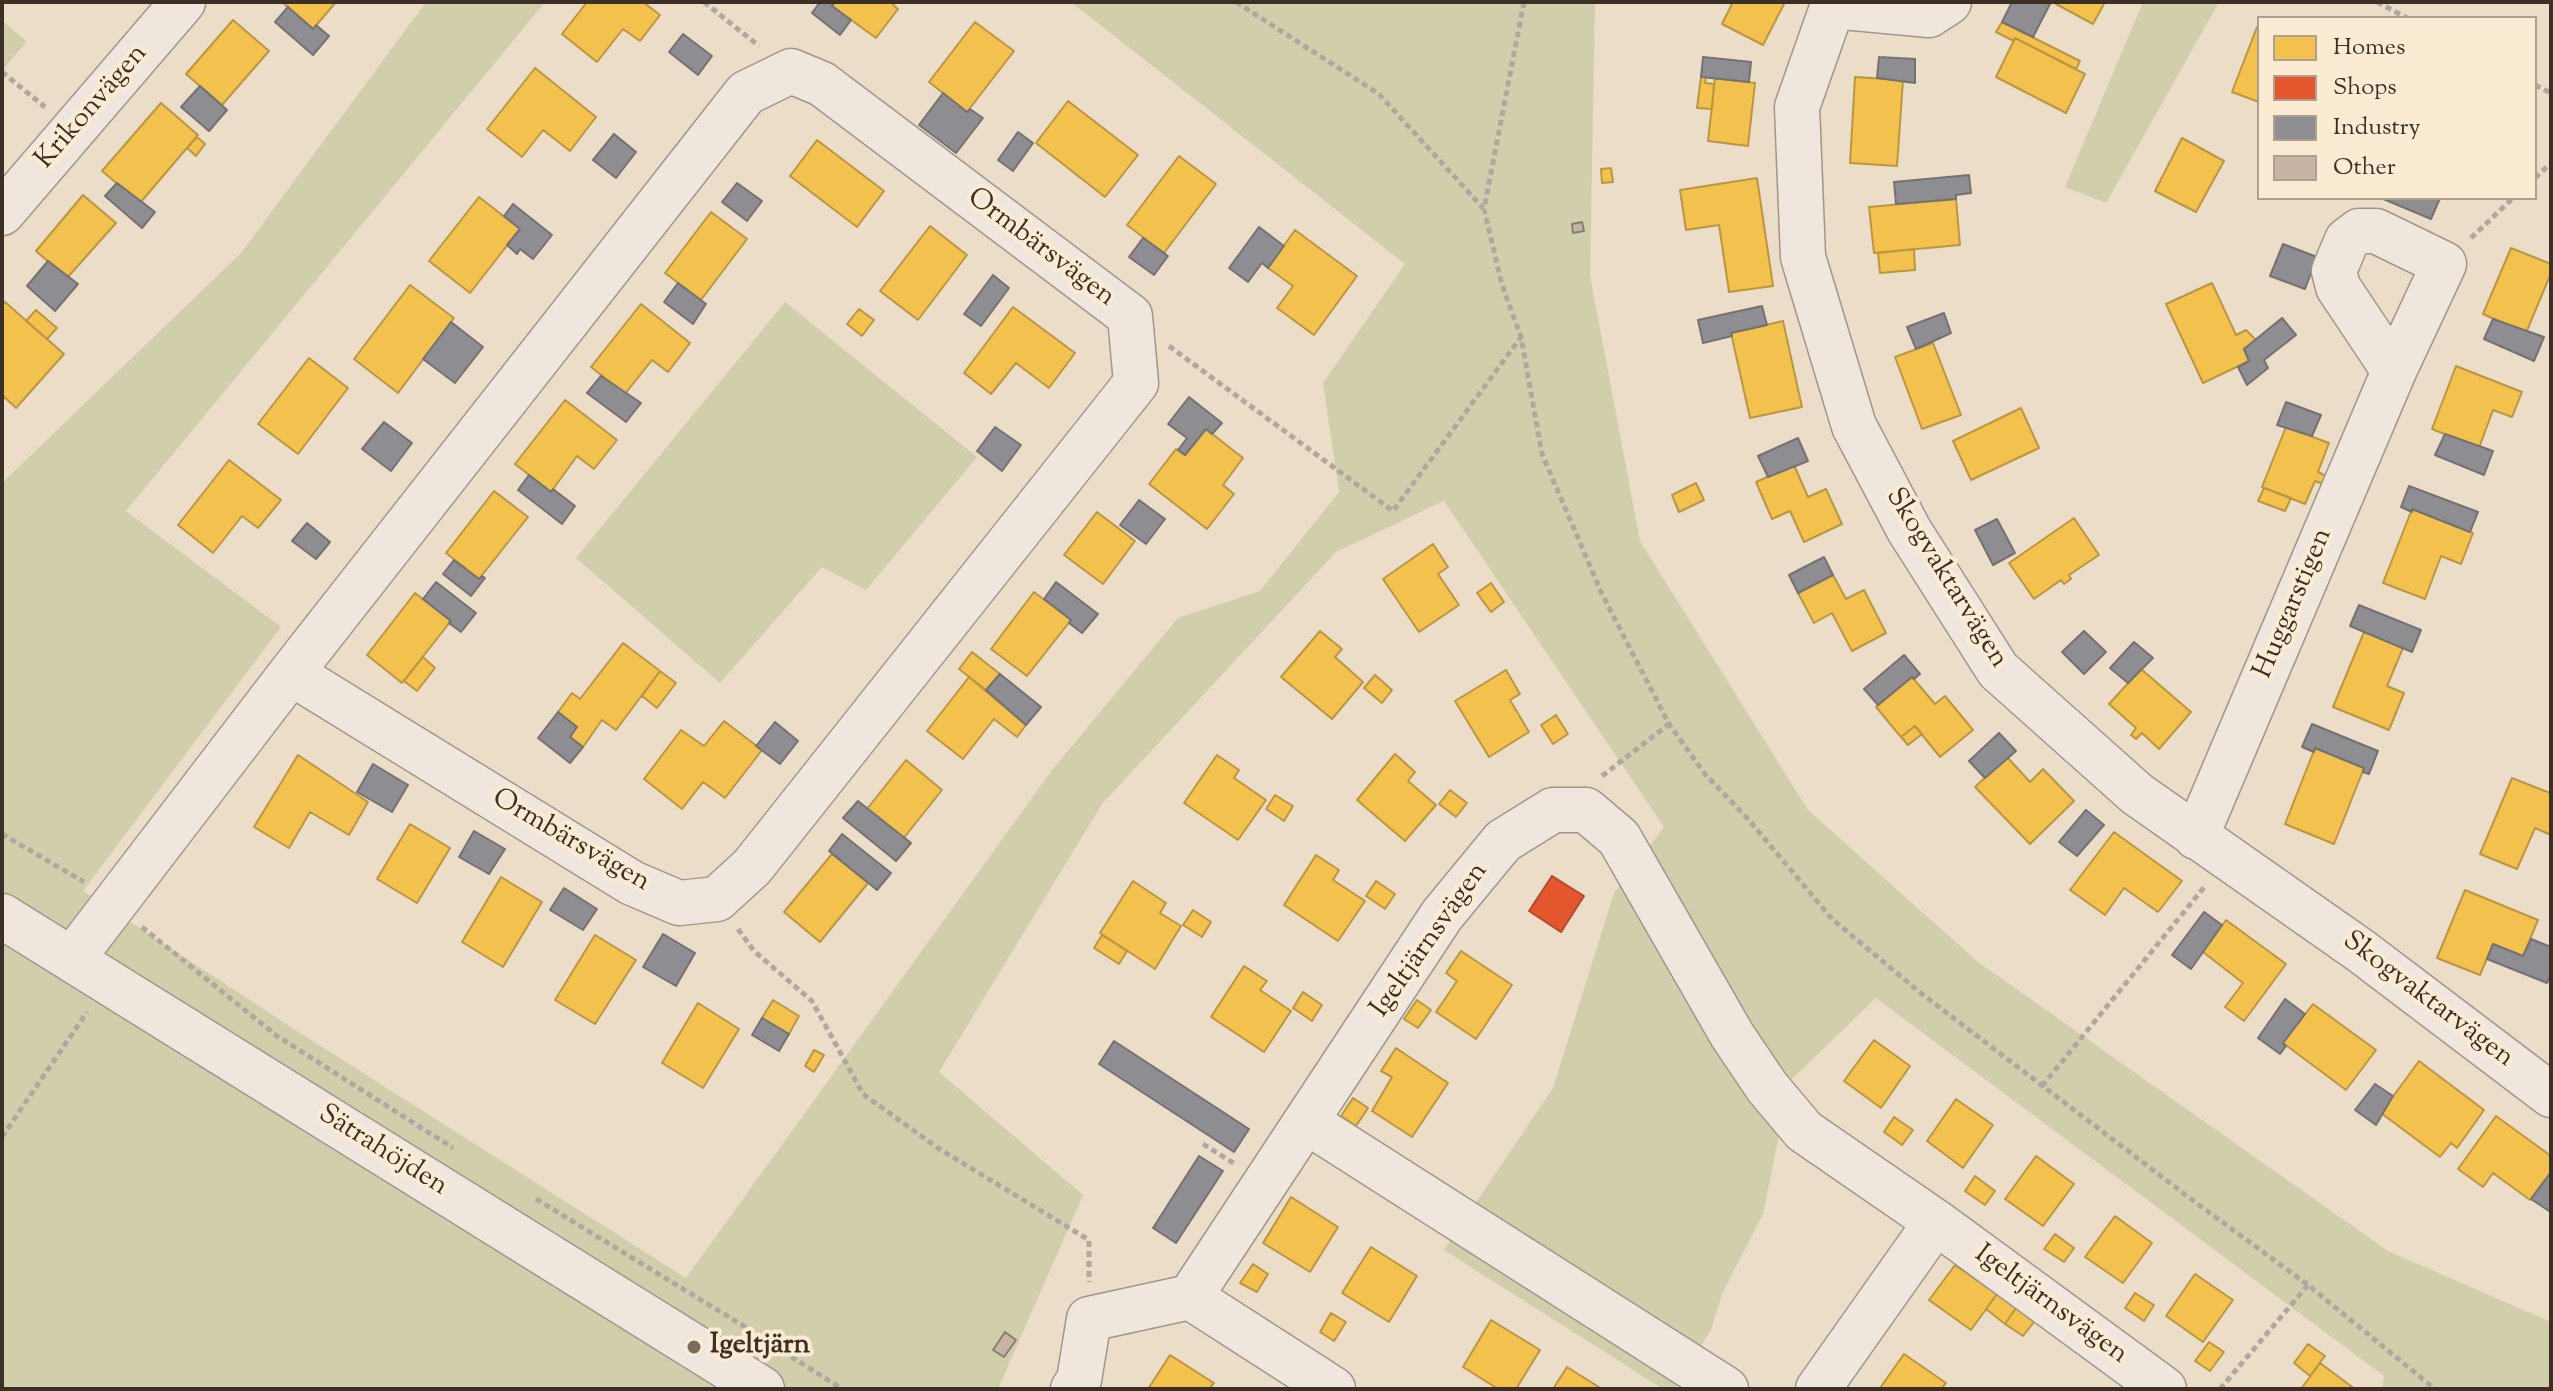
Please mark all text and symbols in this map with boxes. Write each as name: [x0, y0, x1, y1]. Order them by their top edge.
legend: [2257, 16, 2537, 200]
text: Homes: [2333, 31, 2405, 65]
street label: Krikonvägen: [30, 39, 156, 177]
text: Shops: [2333, 71, 2397, 105]
text: Industry: [2333, 111, 2421, 145]
text: Other: [2333, 151, 2396, 185]
street label: Ormbärsvägen: [959, 182, 1121, 316]
street label: Skogvaktarvägen: [1876, 483, 2014, 675]
street label: Huggarstigen: [2248, 524, 2342, 684]
street label: Ormbärsvägen: [485, 783, 655, 901]
street label: Igeltjärnsvägen: [1365, 857, 1497, 1025]
street label: Skogvaktarvägen: [2335, 926, 2519, 1076]
street label: Sätrahöjden: [311, 1099, 453, 1205]
street label: Igeltjärnsvägen: [1967, 1239, 2133, 1373]
place label: Igeltjärn: [710, 1330, 810, 1364]
marker: Igeltjärn: [685, 1338, 703, 1356]

